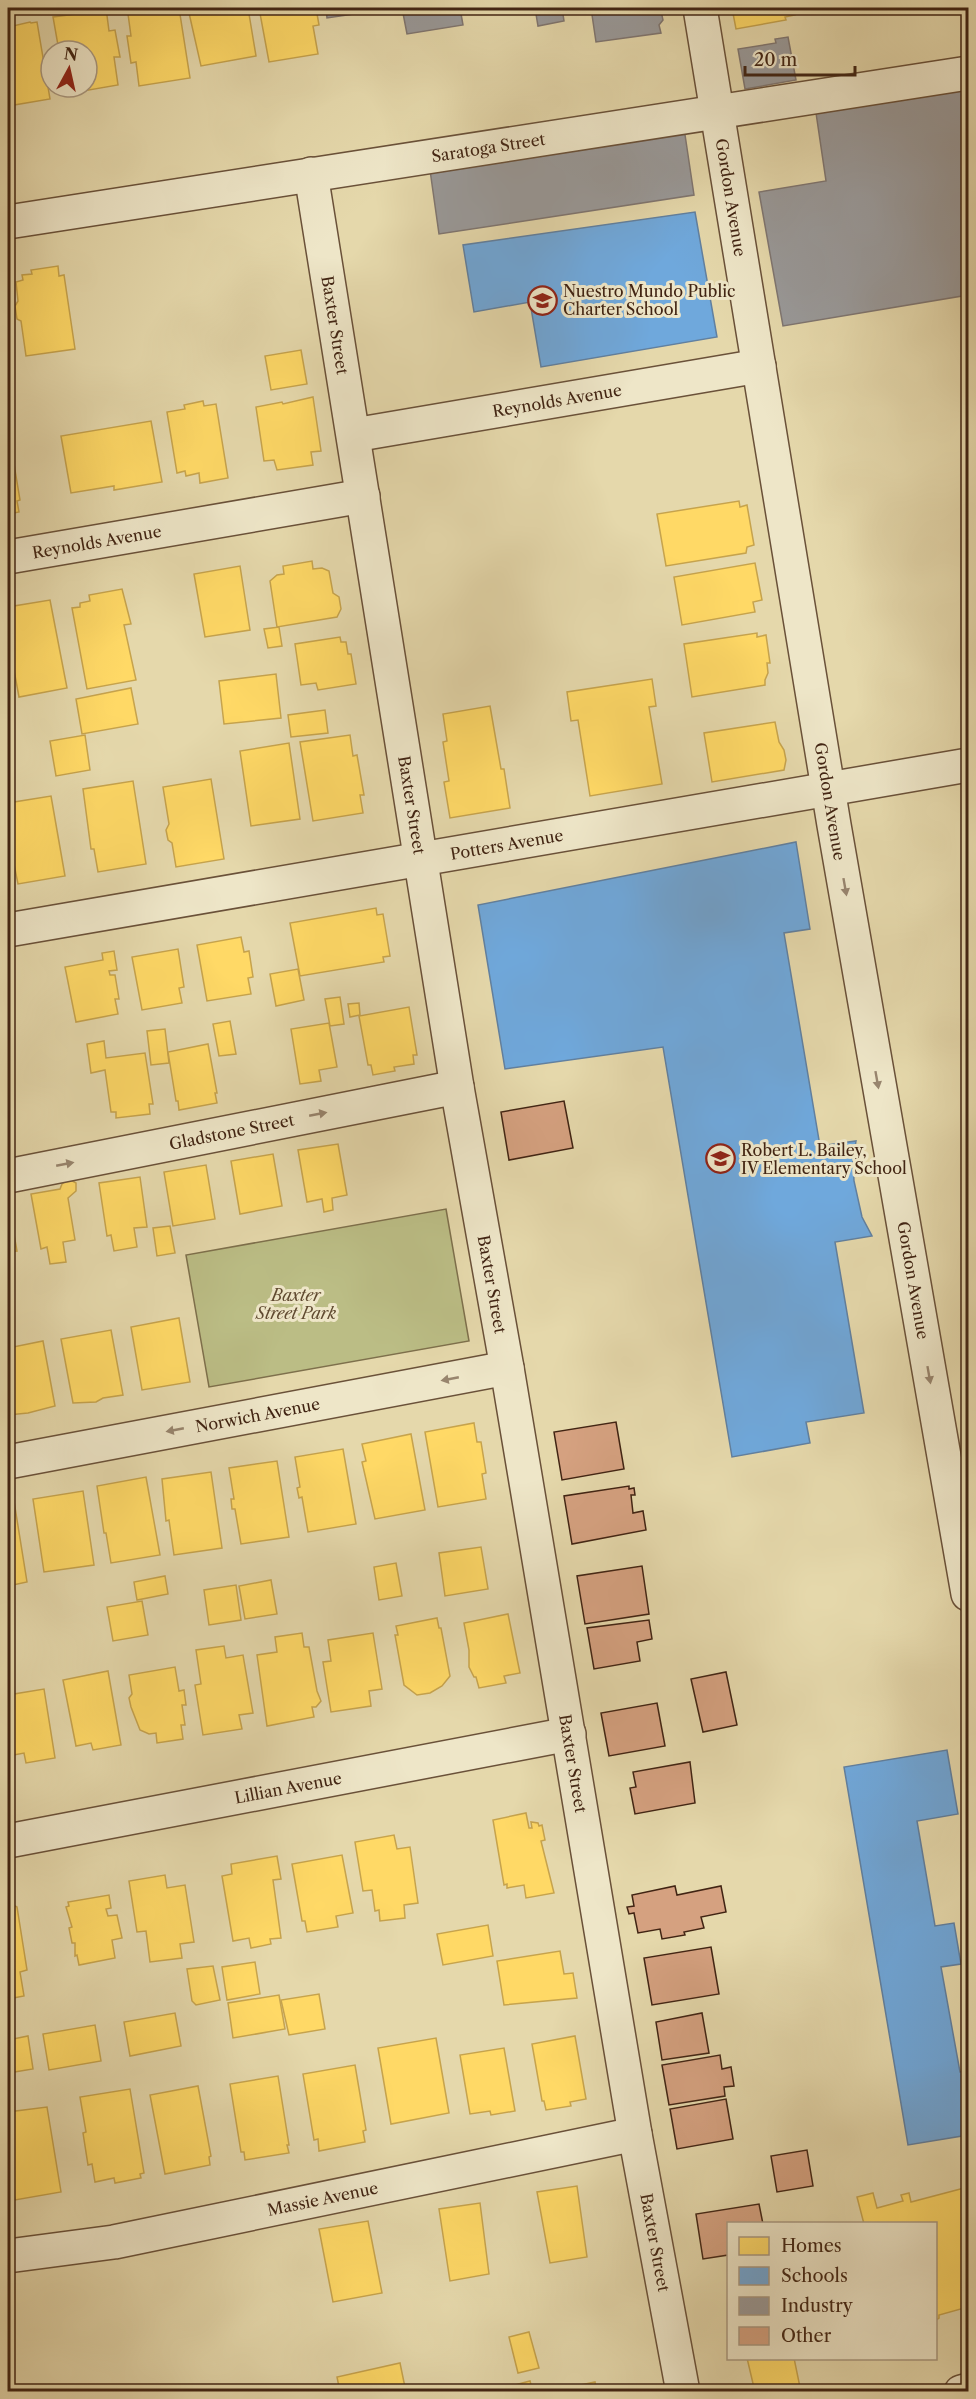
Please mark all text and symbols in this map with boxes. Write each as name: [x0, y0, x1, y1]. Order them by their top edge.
north arrow: [39, 39, 99, 99]
scale bar: [745, 39, 854, 77]
text: N: [63, 43, 79, 65]
text: 20 m: [754, 49, 798, 71]
street label: Saratoga Street: [430, 129, 547, 166]
street label: Gordon Avenue: [712, 137, 751, 258]
street label: Baxter Street: [317, 274, 353, 376]
place label: Nuestro Mundo Public Charter School: [563, 281, 736, 319]
school or university icon: Nuestro Mundo Public Charter School: [526, 284, 558, 316]
street label: Reynolds Avenue: [491, 380, 623, 421]
street label: Reynolds Avenue: [30, 521, 163, 563]
street label: Gordon Avenue: [811, 741, 850, 862]
street label: Baxter Street: [394, 754, 430, 856]
street label: Potters Avenue: [449, 825, 565, 864]
one-way arrow: [840, 878, 849, 897]
one-way arrow: [873, 1070, 882, 1089]
street label: Gladstone Street: [167, 1109, 296, 1154]
one-way arrow: [309, 1109, 328, 1118]
place label: Robert L. Bailey, IV Elementary School: [741, 1140, 907, 1178]
school or university icon: Robert L. Bailey, IV Elementary School: [704, 1143, 736, 1175]
one-way arrow: [56, 1159, 75, 1168]
street label: Gordon Avenue: [893, 1220, 933, 1341]
street label: Baxter Street: [474, 1233, 511, 1335]
park label: Baxter Street Park: [255, 1285, 337, 1323]
one-way arrow: [925, 1366, 934, 1385]
one-way arrow: [440, 1375, 459, 1384]
street label: Norwich Avenue: [194, 1393, 322, 1437]
one-way arrow: [166, 1426, 185, 1435]
street label: Baxter Street: [555, 1713, 591, 1815]
street label: Lillian Avenue: [233, 1768, 343, 1808]
street label: Massie Avenue: [265, 2178, 380, 2220]
street label: Baxter Street: [636, 2192, 674, 2294]
legend: [727, 2222, 937, 2360]
text: Homes: [781, 2235, 842, 2257]
text: Schools: [781, 2265, 848, 2287]
text: Industry: [781, 2295, 854, 2317]
text: Other: [781, 2325, 832, 2347]

